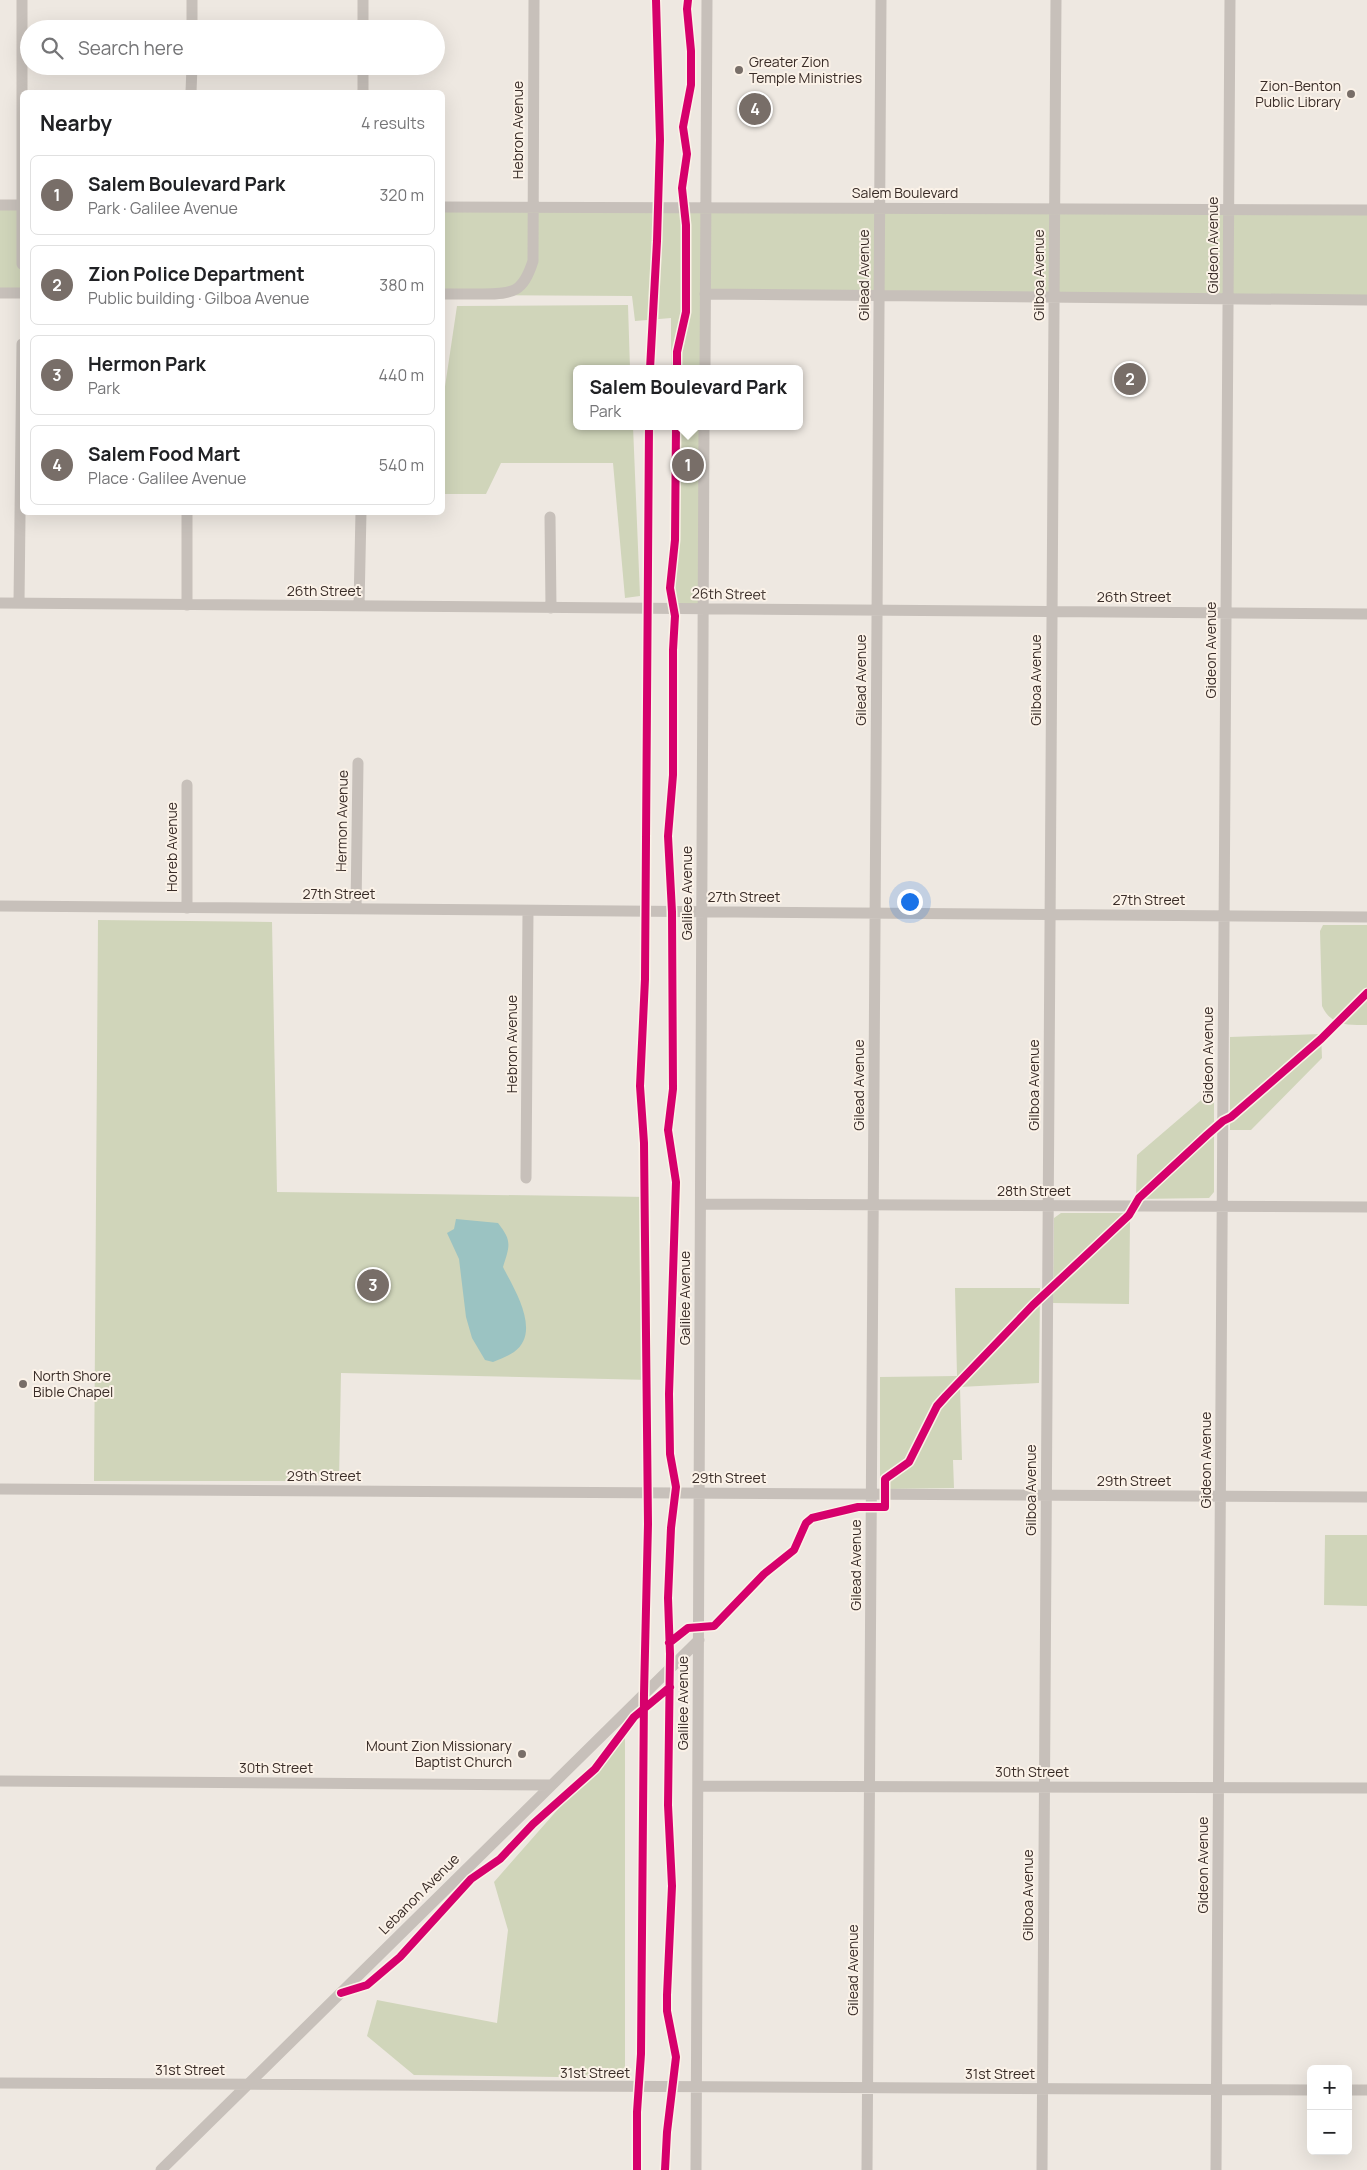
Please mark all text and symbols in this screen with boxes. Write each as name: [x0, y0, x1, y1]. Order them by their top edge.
search box: [20, 20, 445, 75]
icon: search: [38, 34, 66, 62]
text: Search here: [78, 35, 184, 61]
place label: Greater Zion Temple Ministries: [749, 52, 862, 87]
marker: Greater Zion Temple Ministries: [733, 64, 745, 76]
place label: Zion-Benton Public Library: [1255, 76, 1342, 111]
street label: Hebron Avenue: [508, 81, 527, 179]
marker: Zion-Benton Public Library: [1345, 88, 1357, 100]
pin: 4: [739, 90, 771, 128]
text: Nearby: [40, 109, 112, 137]
text: 4 results: [361, 112, 425, 134]
text: Salem Boulevard Park: [88, 171, 285, 197]
street label: Salem Boulevard: [852, 183, 958, 202]
text: 1: [53, 184, 61, 206]
text: 320 m: [380, 184, 424, 206]
text: Park · Galilee Avenue: [88, 197, 238, 219]
street label: Gideon Avenue: [1203, 197, 1222, 293]
street label: Gilead Avenue: [854, 229, 873, 321]
street label: Gilboa Avenue: [1029, 229, 1048, 321]
text: Zion Police Department: [88, 261, 305, 287]
text: 2: [52, 274, 62, 296]
text: 380 m: [379, 274, 424, 296]
text: Public building · Gilboa Avenue: [88, 287, 309, 309]
text: Hermon Park: [88, 351, 206, 377]
pin: 2: [1114, 360, 1146, 398]
text: 3: [52, 364, 62, 386]
text: 440 m: [378, 364, 424, 386]
popup: [573, 365, 803, 430]
text: Salem Boulevard Park: [589, 374, 787, 400]
text: Park: [88, 377, 120, 399]
text: Park: [589, 400, 621, 422]
text: Salem Food Mart: [88, 441, 240, 467]
pin: 1: [672, 446, 704, 484]
text: 4: [52, 454, 62, 476]
text: 540 m: [379, 454, 424, 476]
text: Place · Galilee Avenue: [88, 467, 246, 489]
street label: 26th Street: [287, 581, 362, 600]
street label: 26th Street: [692, 583, 767, 604]
street label: 26th Street: [1097, 587, 1172, 606]
street label: Gideon Avenue: [1201, 602, 1220, 698]
street label: Gilead Avenue: [851, 634, 870, 726]
street label: Gilboa Avenue: [1026, 634, 1045, 726]
street label: Hermon Avenue: [331, 770, 352, 872]
street label: Horeb Avenue: [162, 802, 181, 892]
street label: Galilee Avenue: [677, 846, 696, 940]
street label: 27th Street: [303, 884, 376, 903]
street label: 27th Street: [708, 887, 781, 906]
your location: [897, 889, 923, 915]
street label: 27th Street: [1113, 890, 1186, 909]
street label: Hebron Avenue: [502, 995, 521, 1093]
street label: Gideon Avenue: [1198, 1007, 1217, 1103]
street label: Gilead Avenue: [849, 1039, 868, 1131]
street label: Gilboa Avenue: [1024, 1039, 1043, 1131]
street label: 28th Street: [997, 1181, 1071, 1200]
street label: Galilee Avenue: [675, 1251, 694, 1345]
pin: 3: [357, 1266, 389, 1304]
place label: North Shore Bible Chapel: [33, 1366, 113, 1401]
marker: North Shore Bible Chapel: [17, 1378, 29, 1390]
street label: Gideon Avenue: [1196, 1412, 1215, 1508]
street label: Gilboa Avenue: [1021, 1444, 1040, 1536]
street label: 29th Street: [287, 1466, 362, 1485]
street label: 29th Street: [692, 1468, 767, 1487]
street label: 29th Street: [1097, 1471, 1172, 1490]
street label: Gilead Avenue: [846, 1519, 865, 1611]
street label: Galilee Avenue: [673, 1656, 692, 1750]
place label: Mount Zion Missionary Baptist Church: [366, 1736, 513, 1771]
marker: Mount Zion Missionary Baptist Church: [516, 1748, 528, 1760]
street label: 30th Street: [239, 1758, 313, 1777]
street label: 30th Street: [995, 1762, 1069, 1781]
street label: Gideon Avenue: [1193, 1817, 1212, 1913]
street label: Lebanon Avenue: [374, 1849, 463, 1938]
street label: Gilboa Avenue: [1018, 1849, 1037, 1941]
street label: Gilead Avenue: [843, 1924, 862, 2016]
street label: 31st Street: [155, 2060, 225, 2079]
street label: 31st Street: [560, 2063, 630, 2082]
street label: 31st Street: [965, 2064, 1035, 2083]
map controls: [1307, 2065, 1352, 2155]
button: +: [1307, 2065, 1352, 2110]
button: −: [1307, 2110, 1352, 2155]

